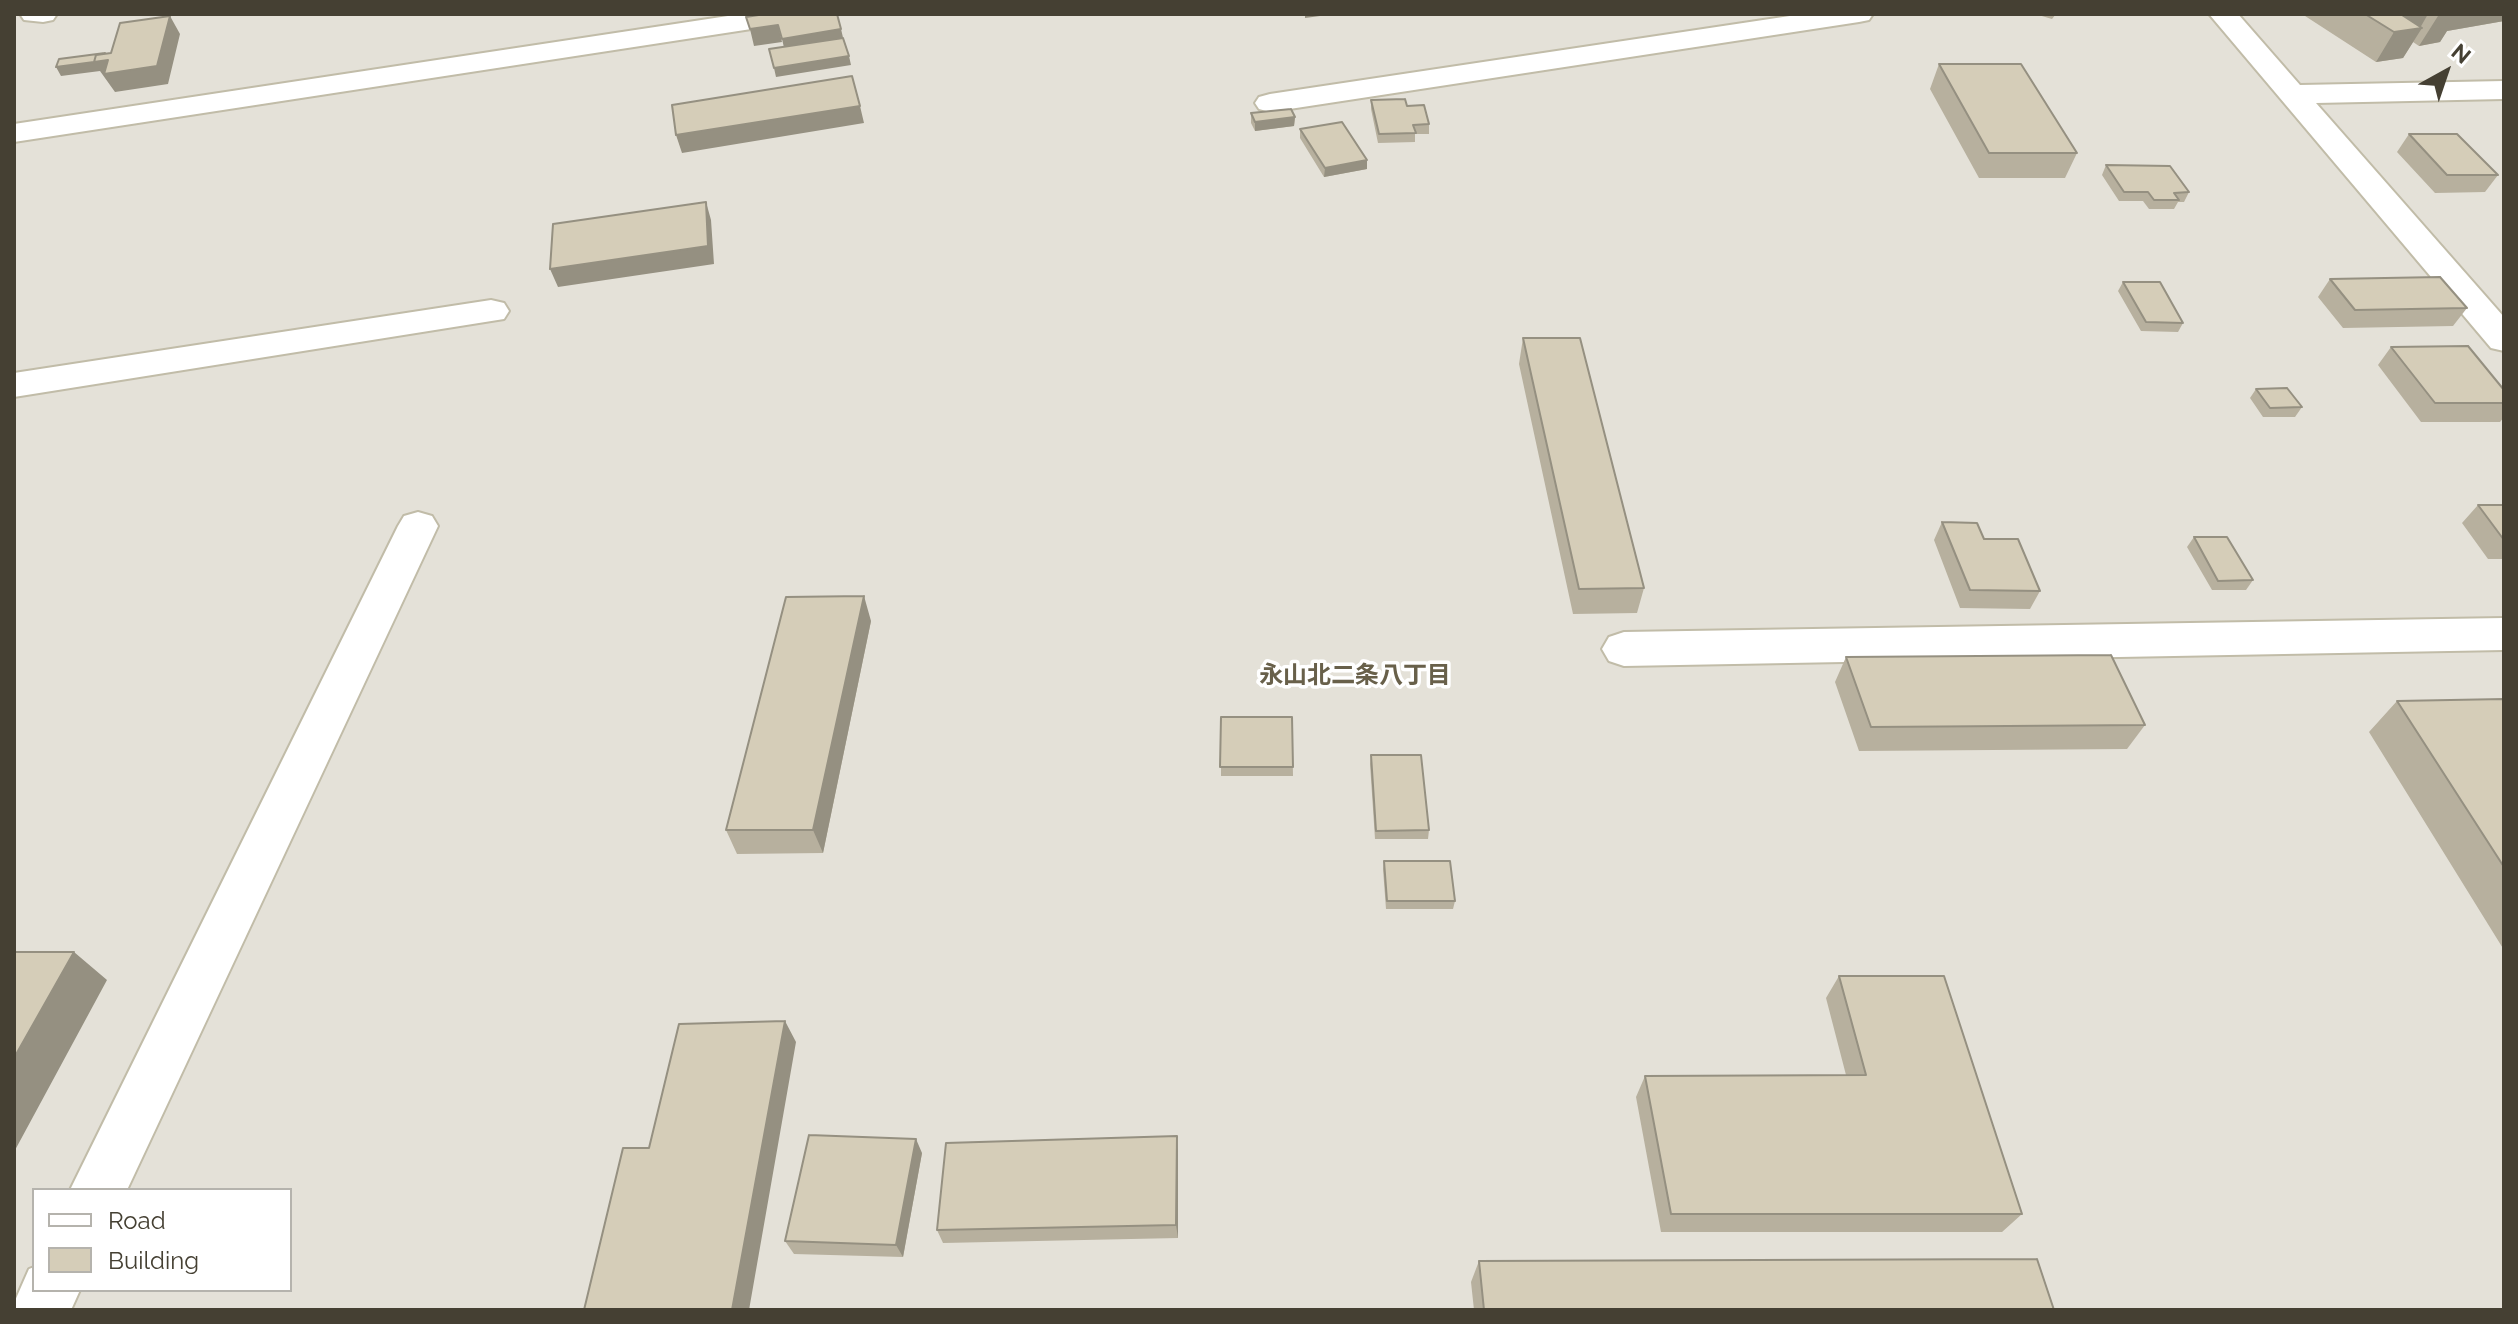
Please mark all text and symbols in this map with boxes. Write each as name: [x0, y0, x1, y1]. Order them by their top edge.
north arrow: [2406, 32, 2486, 112]
text: N: [2447, 38, 2476, 69]
district label: 永山北二条八丁目: [1259, 662, 1451, 690]
legend: [32, 1188, 292, 1292]
text: Road: [108, 1206, 166, 1235]
text: Building: [108, 1246, 199, 1275]

